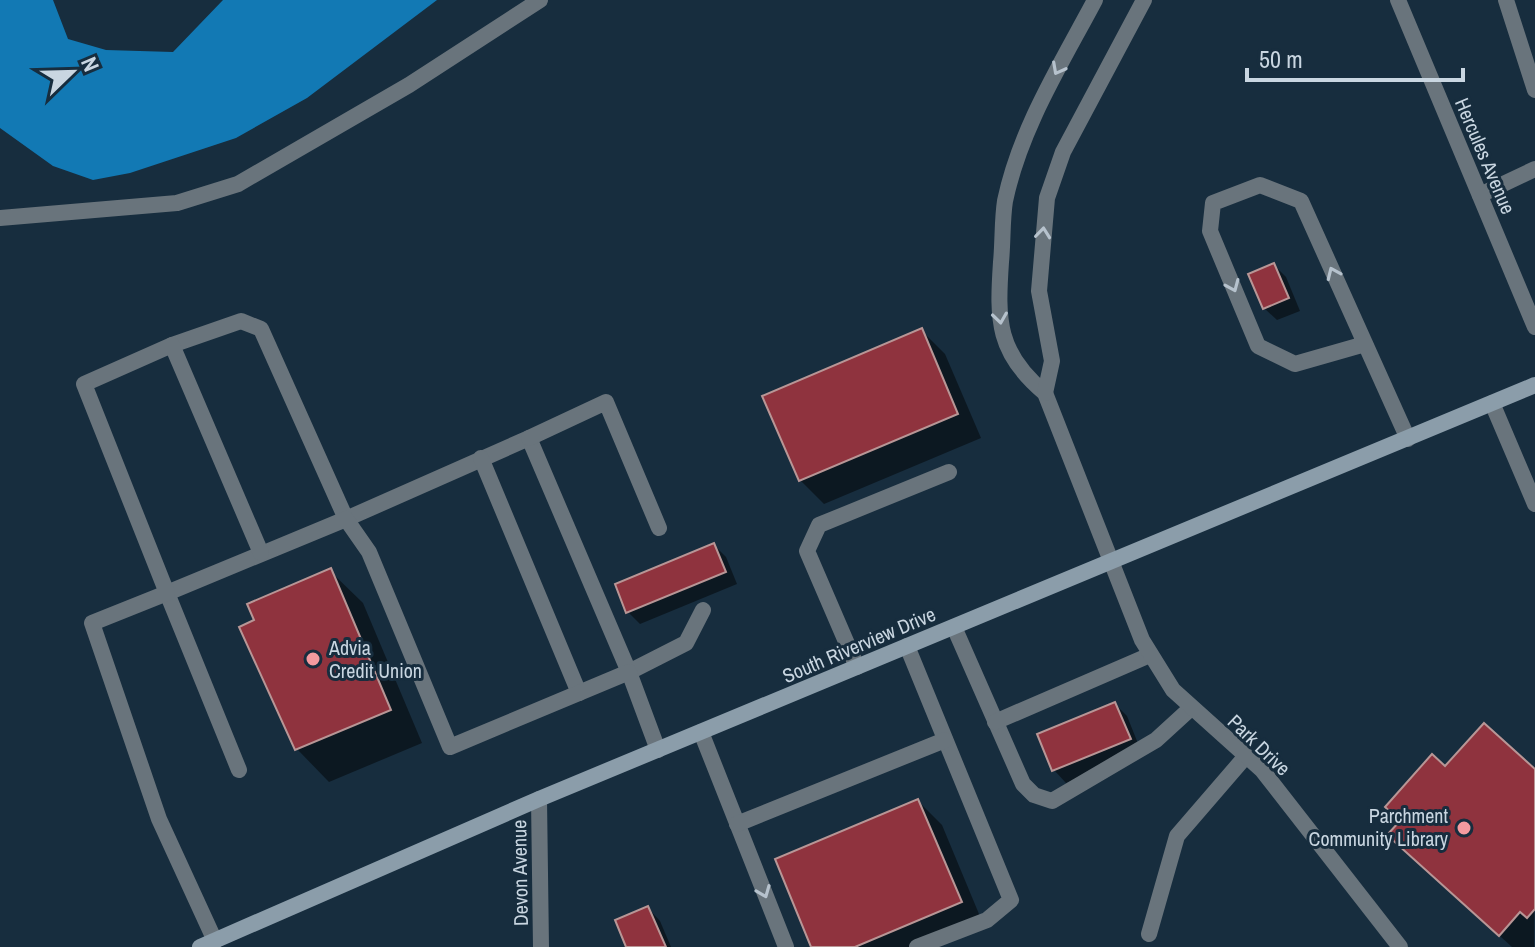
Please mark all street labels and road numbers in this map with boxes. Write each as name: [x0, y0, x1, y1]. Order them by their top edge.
street label: Hercules Avenue: [1449, 94, 1522, 218]
street label: South Riverview Drive: [778, 600, 940, 689]
street label: Park Drive: [1222, 708, 1297, 781]
street label: Devon Avenue: [505, 820, 534, 926]

